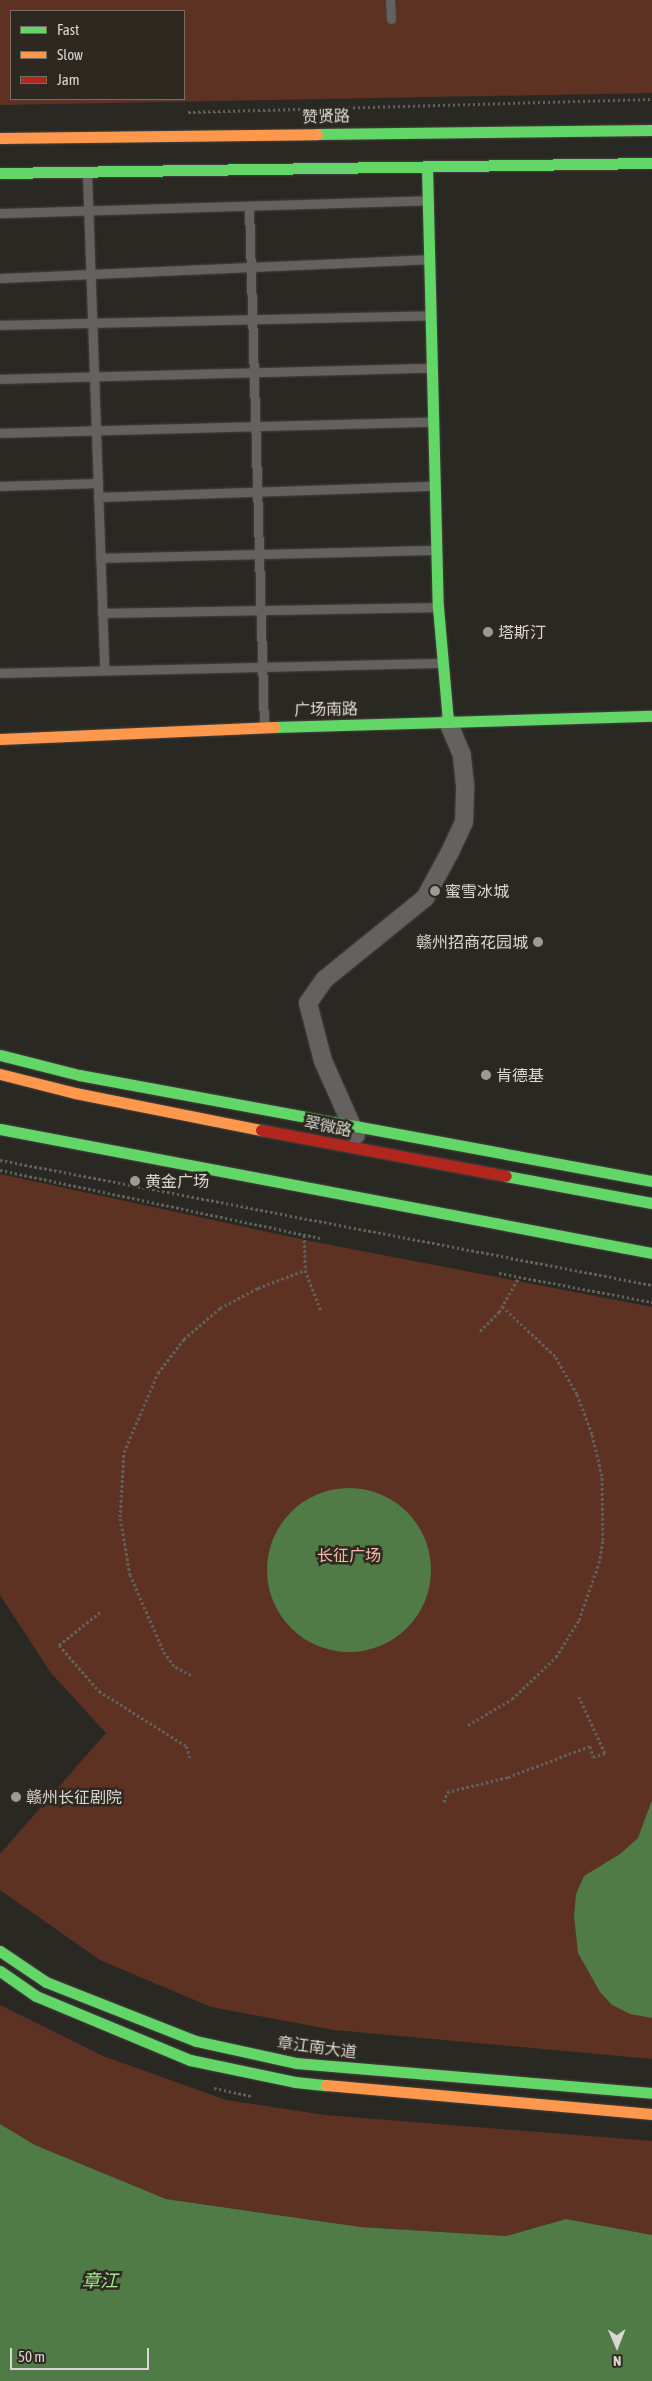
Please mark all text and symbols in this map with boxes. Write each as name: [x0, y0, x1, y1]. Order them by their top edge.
legend: [10, 10, 185, 100]
text: Fast: [57, 21, 79, 38]
text: Slow: [57, 46, 83, 63]
text: Jam: [57, 71, 80, 88]
street label: 赞贤路: [302, 106, 350, 126]
place label: 塔斯汀: [498, 622, 546, 642]
marker: 塔斯汀: [482, 626, 494, 638]
street label: 广场南路: [294, 699, 358, 719]
place label: 蜜雪冰城: [445, 881, 509, 901]
marker: 蜜雪冰城: [429, 885, 441, 897]
place label: 赣州招商花园城: [416, 932, 528, 952]
marker: 赣州招商花园城: [532, 936, 544, 948]
place label: 肯德基: [496, 1065, 544, 1085]
marker: 肯德基: [480, 1069, 492, 1081]
street label: 翠微路: [303, 1112, 353, 1140]
place label: 黄金广场: [145, 1171, 209, 1191]
marker: 黄金广场: [129, 1175, 141, 1187]
park label: 长征广场: [317, 1545, 381, 1565]
place label: 赣州长征剧院: [26, 1787, 122, 1807]
marker: 赣州长征剧院: [10, 1791, 22, 1803]
street label: 章江南大道: [276, 2033, 358, 2061]
water label: 章江: [82, 2270, 118, 2292]
north arrow: [592, 2321, 642, 2371]
scale bar: [12, 2338, 151, 2370]
text: 50 m: [18, 2348, 45, 2365]
text: N: [613, 2353, 622, 2369]

